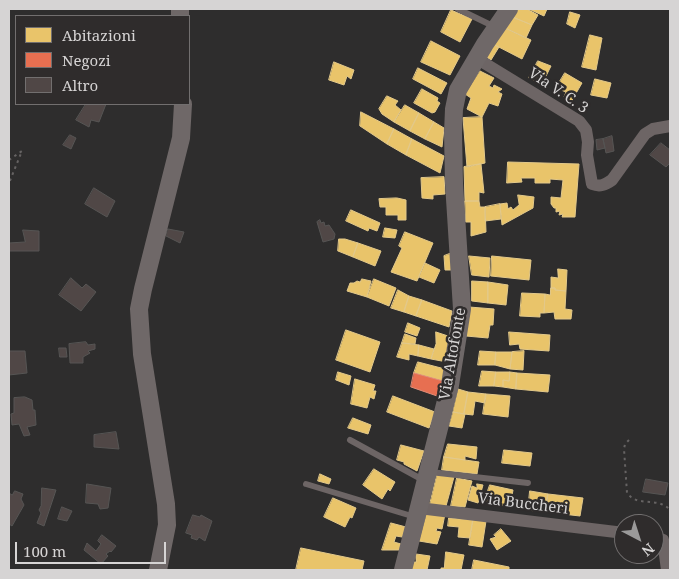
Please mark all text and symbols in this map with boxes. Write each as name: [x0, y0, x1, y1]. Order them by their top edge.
legend: [15, 15, 190, 105]
text: Abitazioni: [62, 25, 136, 45]
text: Negozi: [62, 50, 111, 70]
street label: Via V. C. 3: [525, 64, 591, 118]
text: Altro: [62, 75, 98, 95]
street label: Via Altofonte: [436, 306, 470, 402]
street label: Via Buccheri: [477, 490, 569, 518]
north arrow: [614, 514, 664, 564]
scale bar: [18, 532, 169, 564]
text: N: [638, 539, 659, 561]
text: 100 m: [23, 541, 66, 561]

